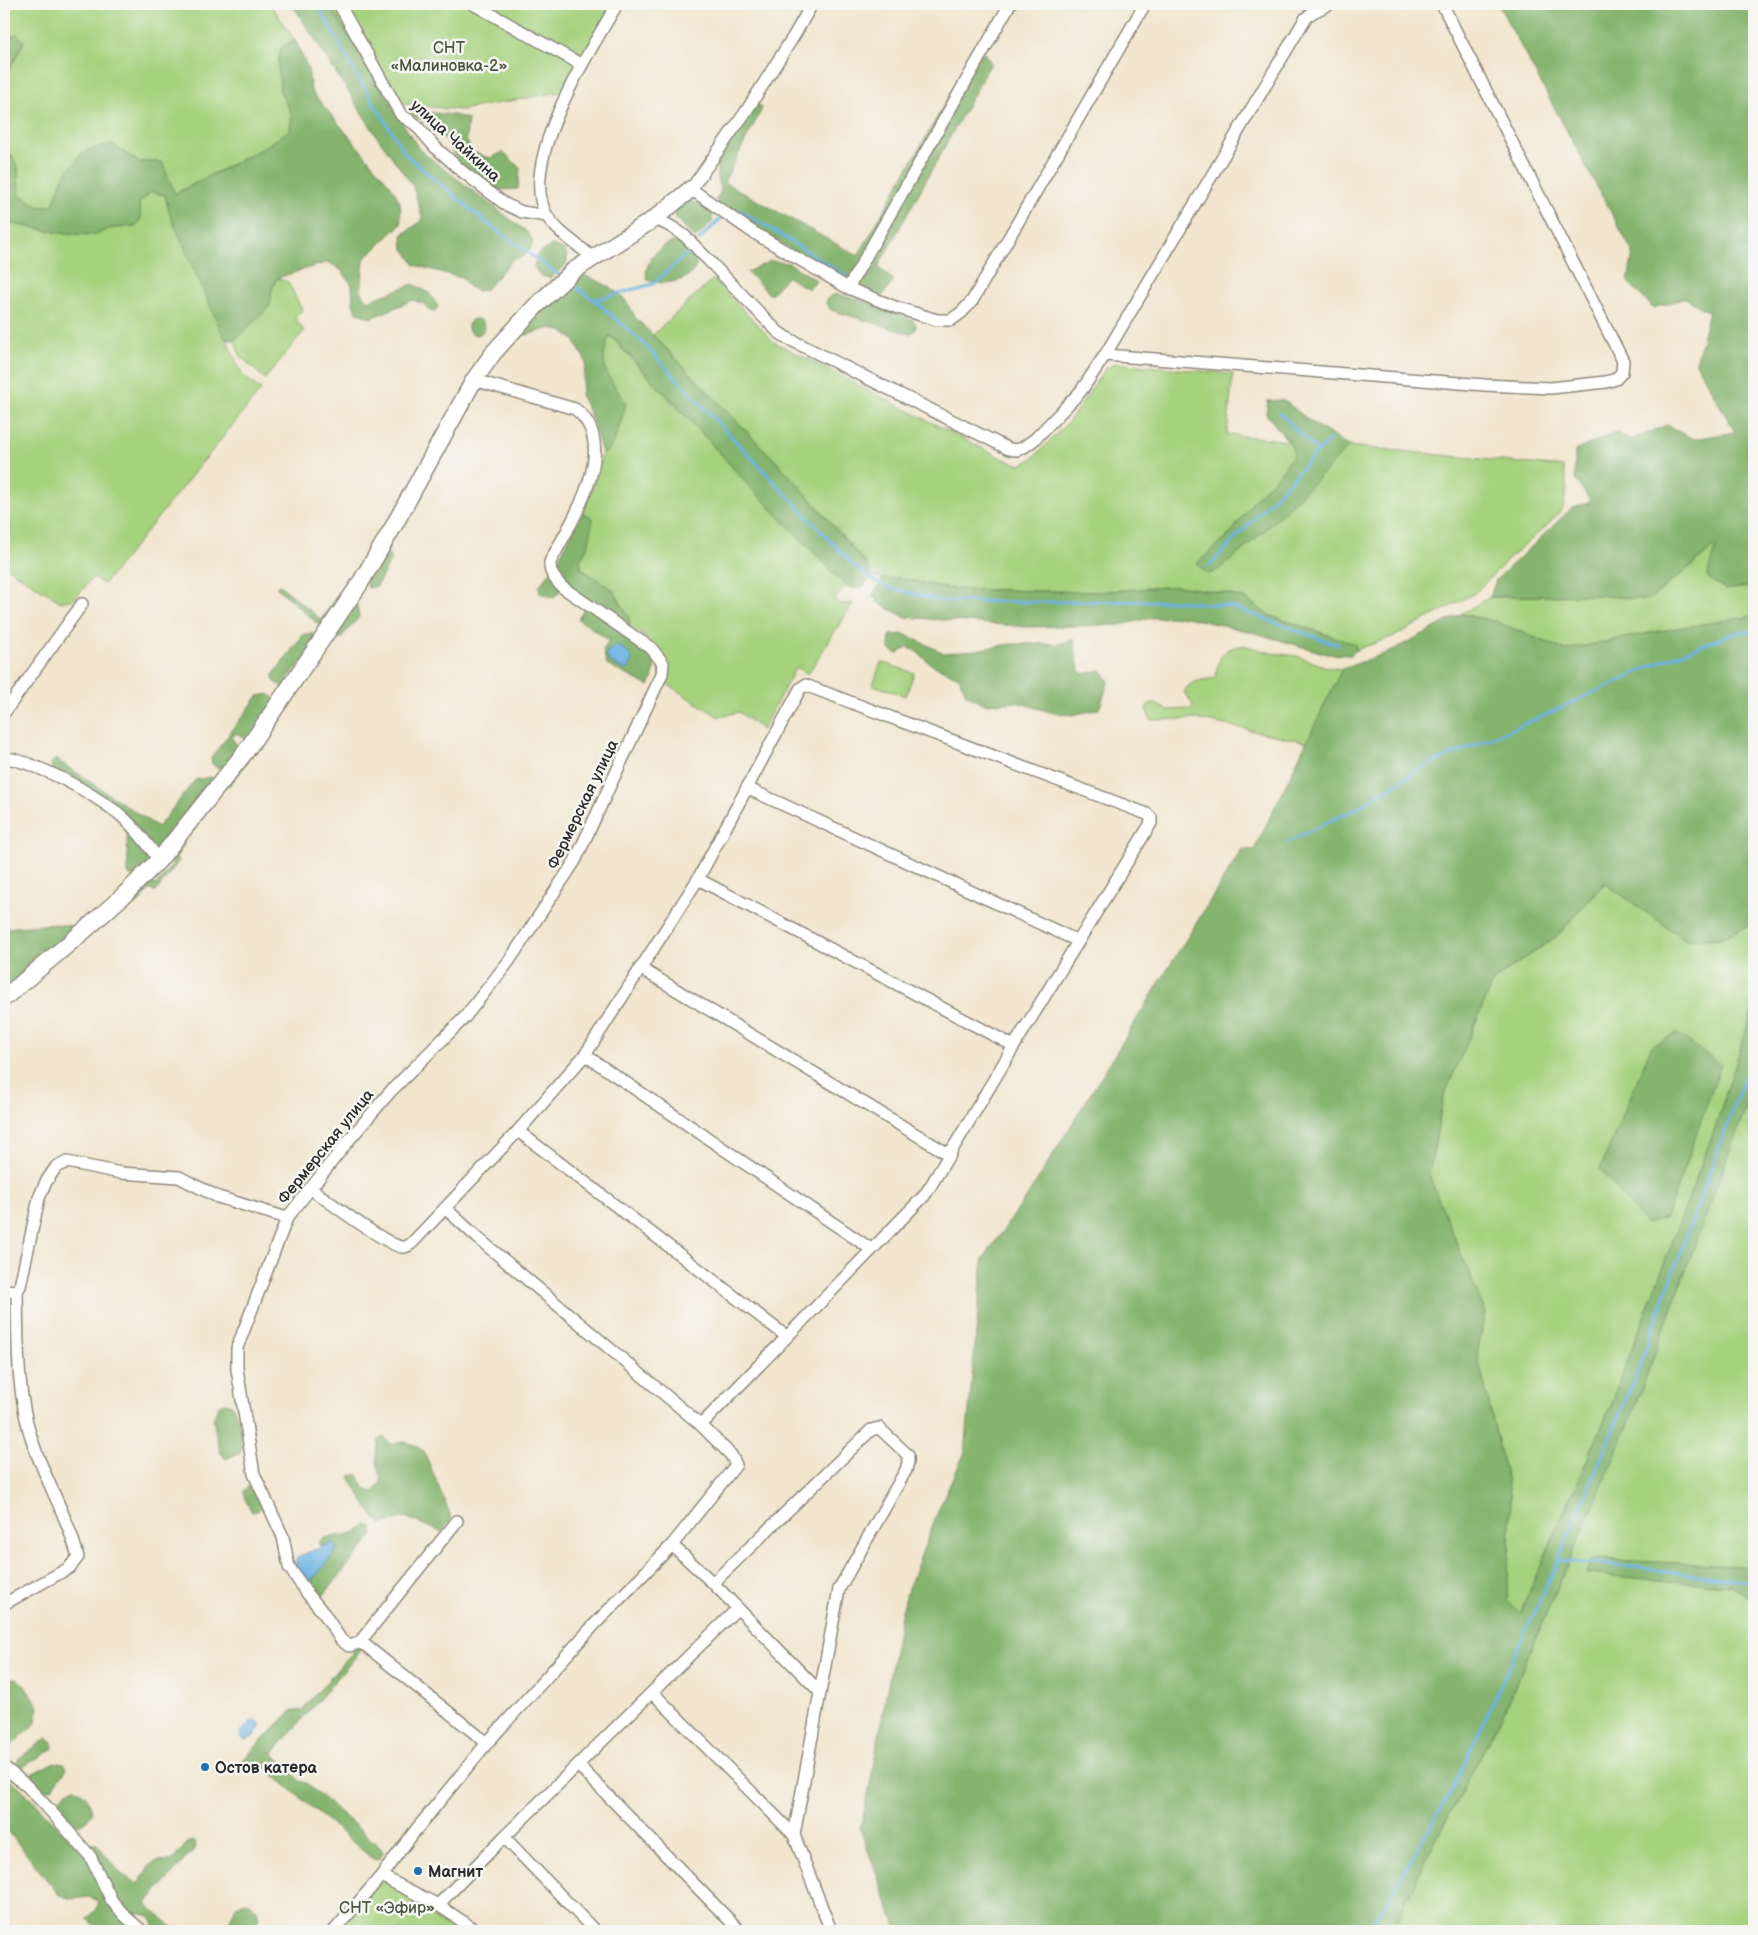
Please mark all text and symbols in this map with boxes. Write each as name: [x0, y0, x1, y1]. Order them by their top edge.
park label: СНТ «Малиновка-2»: [391, 39, 508, 76]
street label: улица Чайкина: [406, 96, 504, 187]
street label: Фермерская улица: [544, 736, 623, 873]
street label: Фермерская улица: [274, 1085, 379, 1208]
place label: Остов катера: [215, 1759, 318, 1778]
marker: Остов катера: [199, 1761, 211, 1773]
place label: Магнит: [428, 1863, 483, 1882]
marker: Магнит: [412, 1865, 424, 1877]
park label: СНТ «Эфир»: [339, 1899, 435, 1918]

